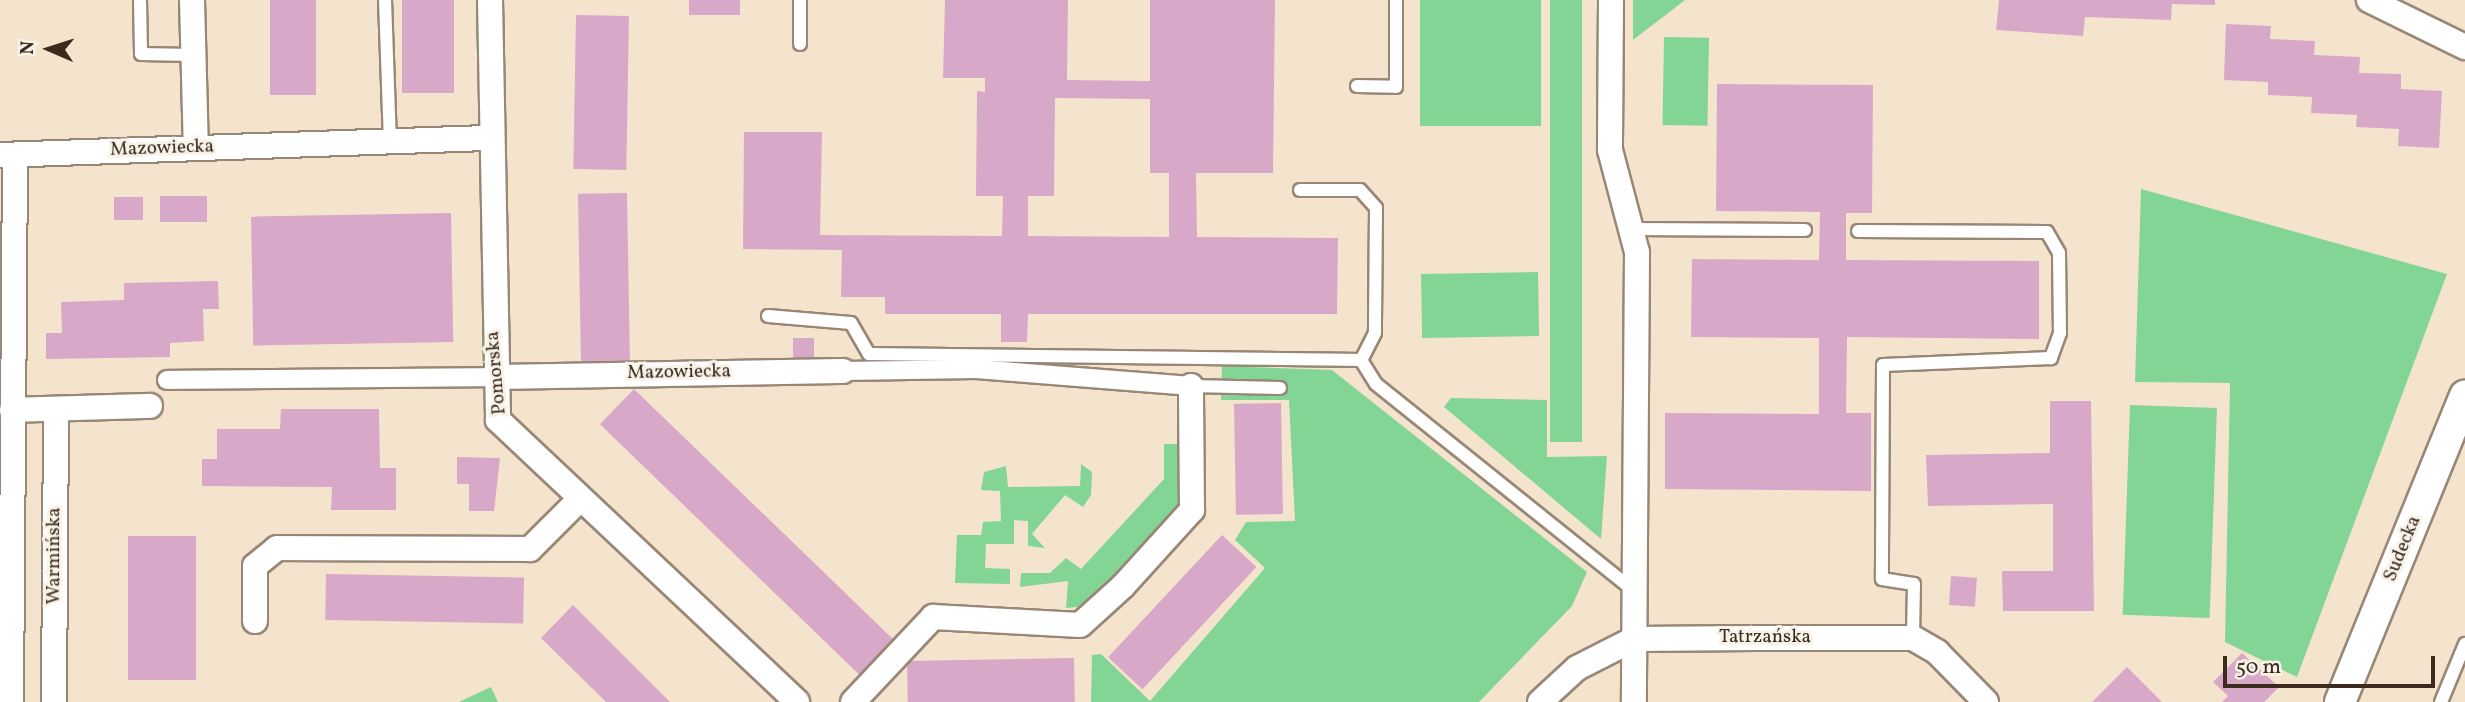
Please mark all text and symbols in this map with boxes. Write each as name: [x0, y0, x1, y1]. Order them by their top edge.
north arrow: [14, 14, 84, 84]
text: N: [15, 40, 41, 55]
street label: Mazowiecka: [110, 136, 214, 162]
street label: Pomorska: [482, 330, 512, 416]
street label: Mazowiecka: [627, 361, 731, 385]
street label: Warmińska: [44, 508, 66, 604]
street label: Sudecka: [2380, 513, 2426, 585]
street label: Tatrzańska: [1719, 627, 1811, 649]
scale bar: [2227, 642, 2439, 686]
text: 50 m: [2236, 653, 2281, 682]

